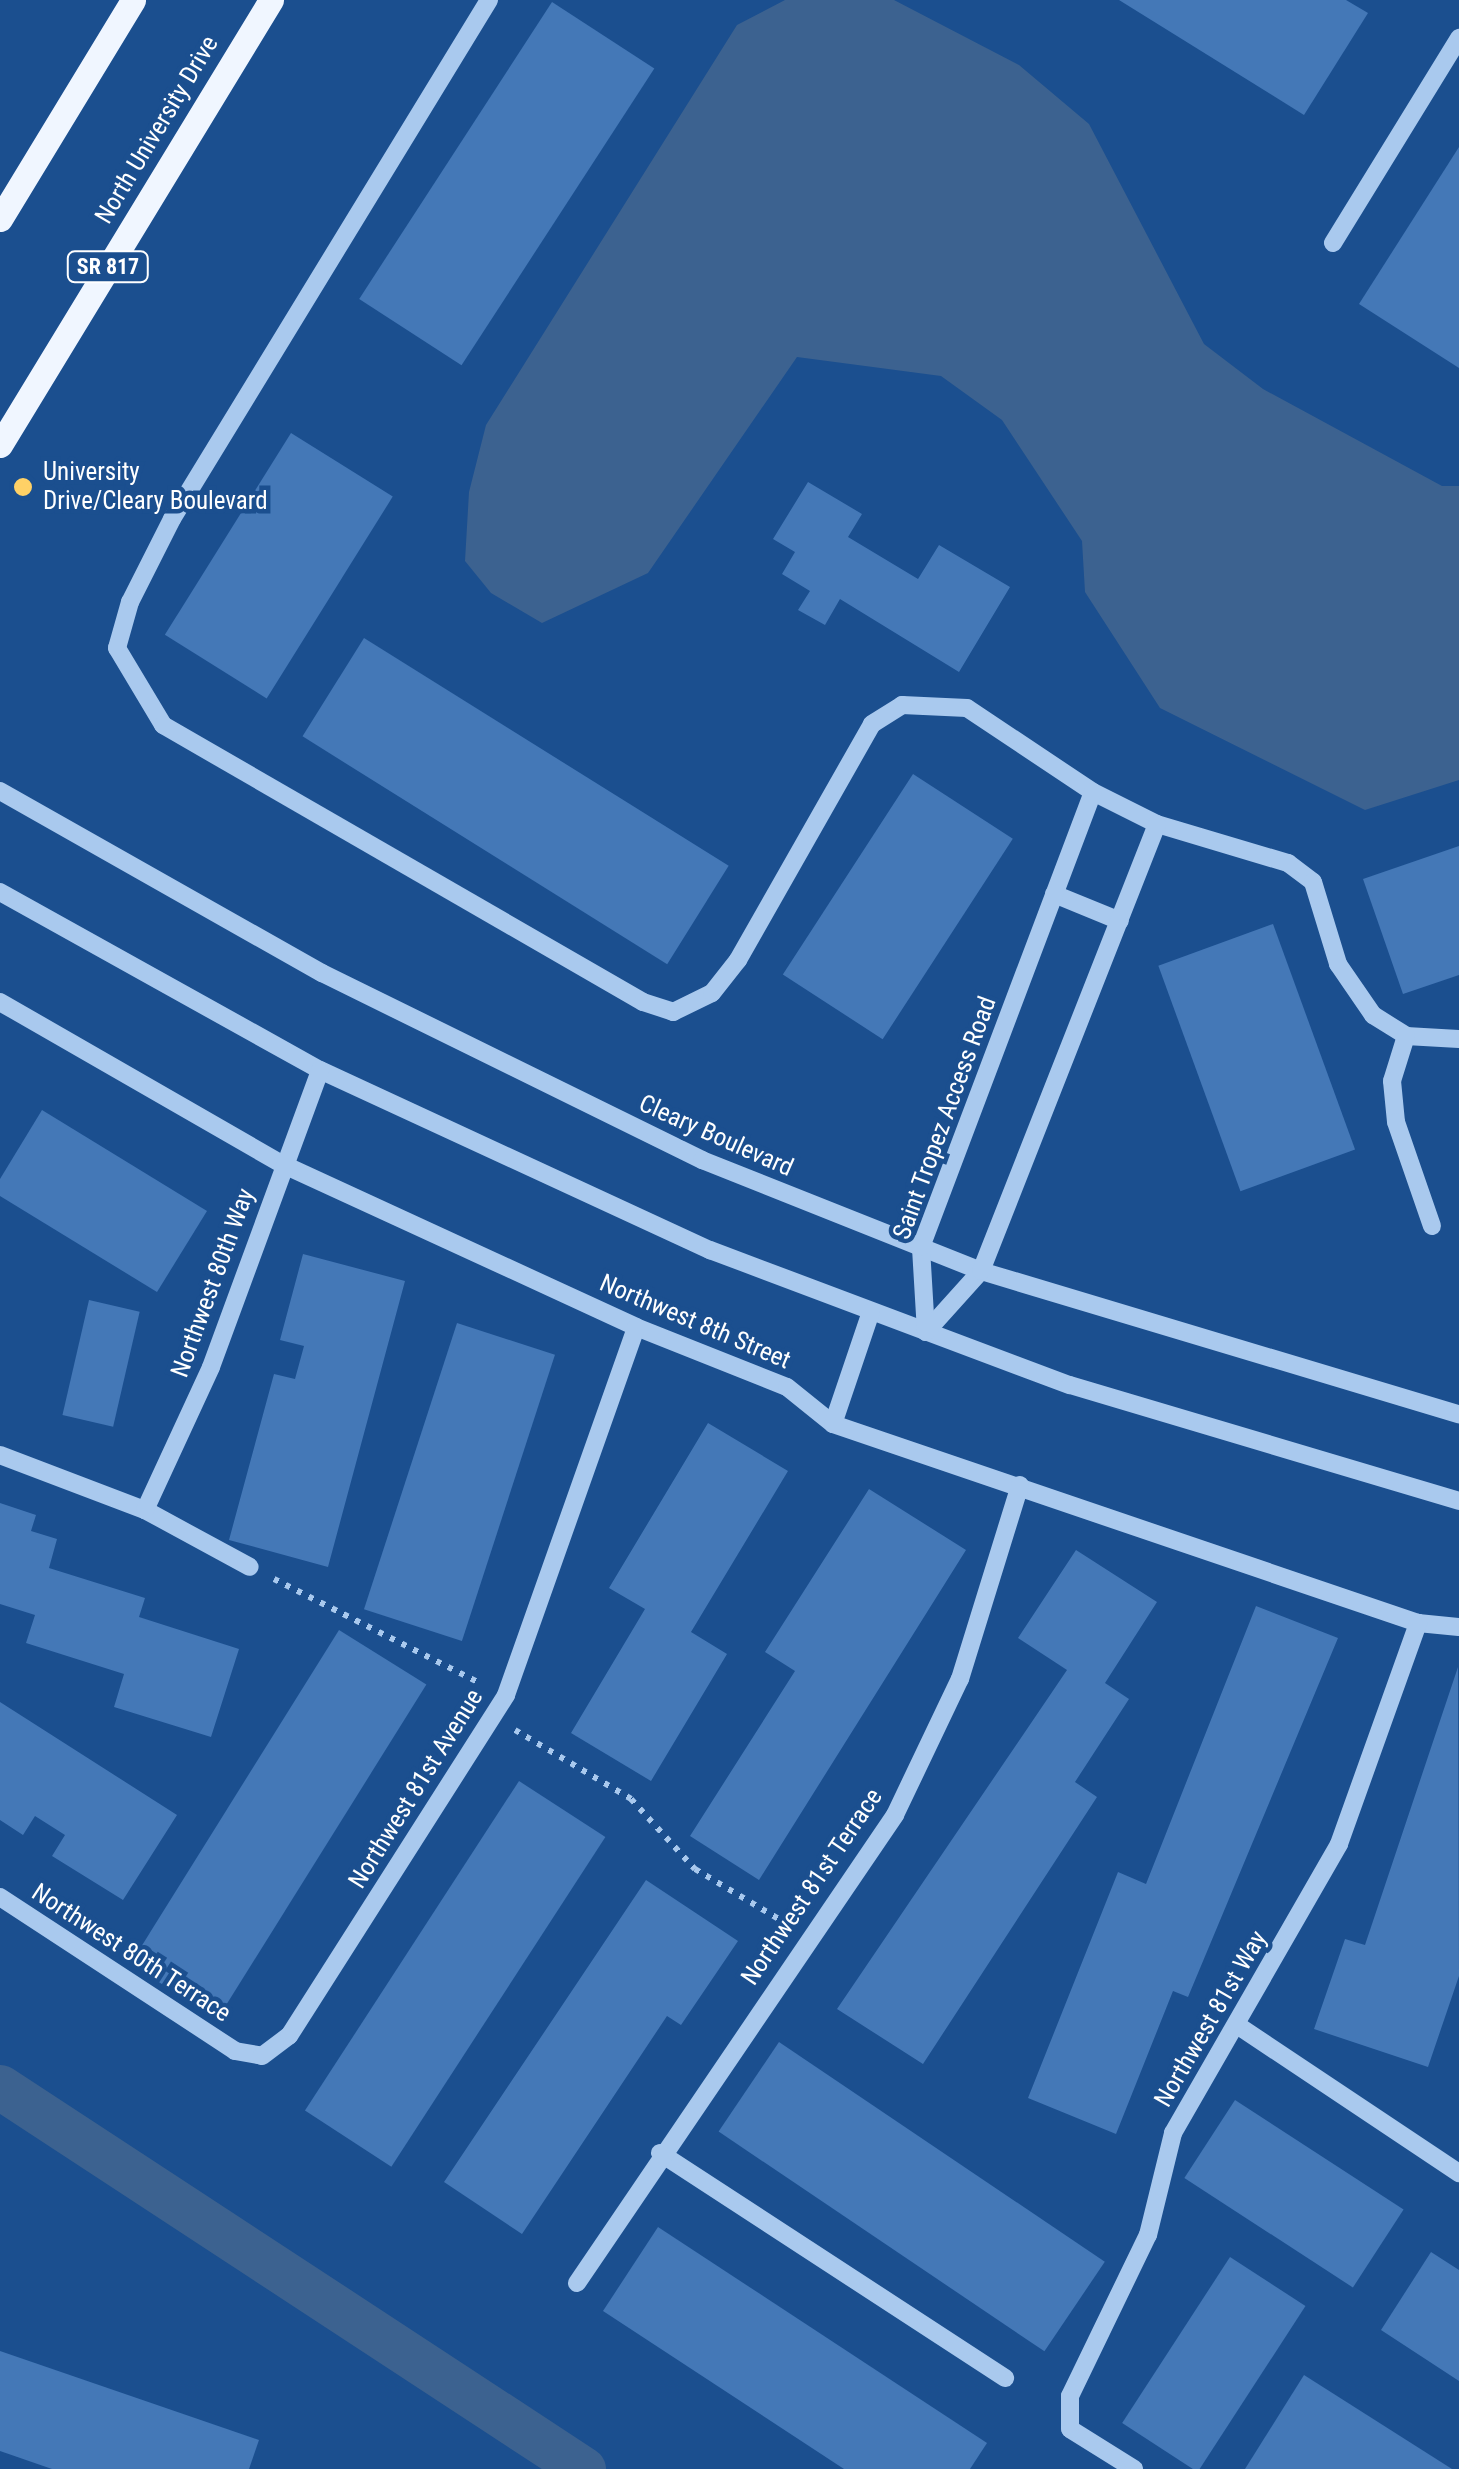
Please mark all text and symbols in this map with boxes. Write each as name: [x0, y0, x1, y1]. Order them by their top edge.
street label: North University Drive: [89, 31, 225, 229]
road number: SR 817: [66, 250, 150, 284]
place label: University Drive/Cleary Boulevard: [43, 458, 268, 517]
marker: University Drive/Cleary Boulevard: [12, 476, 34, 498]
street label: Saint Tropez Access Road: [887, 992, 1003, 1244]
street label: Cleary Boulevard: [634, 1089, 798, 1183]
street label: Northwest 80th Way: [165, 1184, 261, 1382]
street label: Northwest 8th Street: [595, 1268, 795, 1376]
street label: Northwest 81st Avenue: [342, 1684, 490, 1894]
street label: Northwest 81st Terrace: [735, 1783, 889, 1991]
street label: Northwest 80th Terrace: [26, 1877, 236, 2029]
street label: Northwest 81st Way: [1148, 1926, 1274, 2112]

